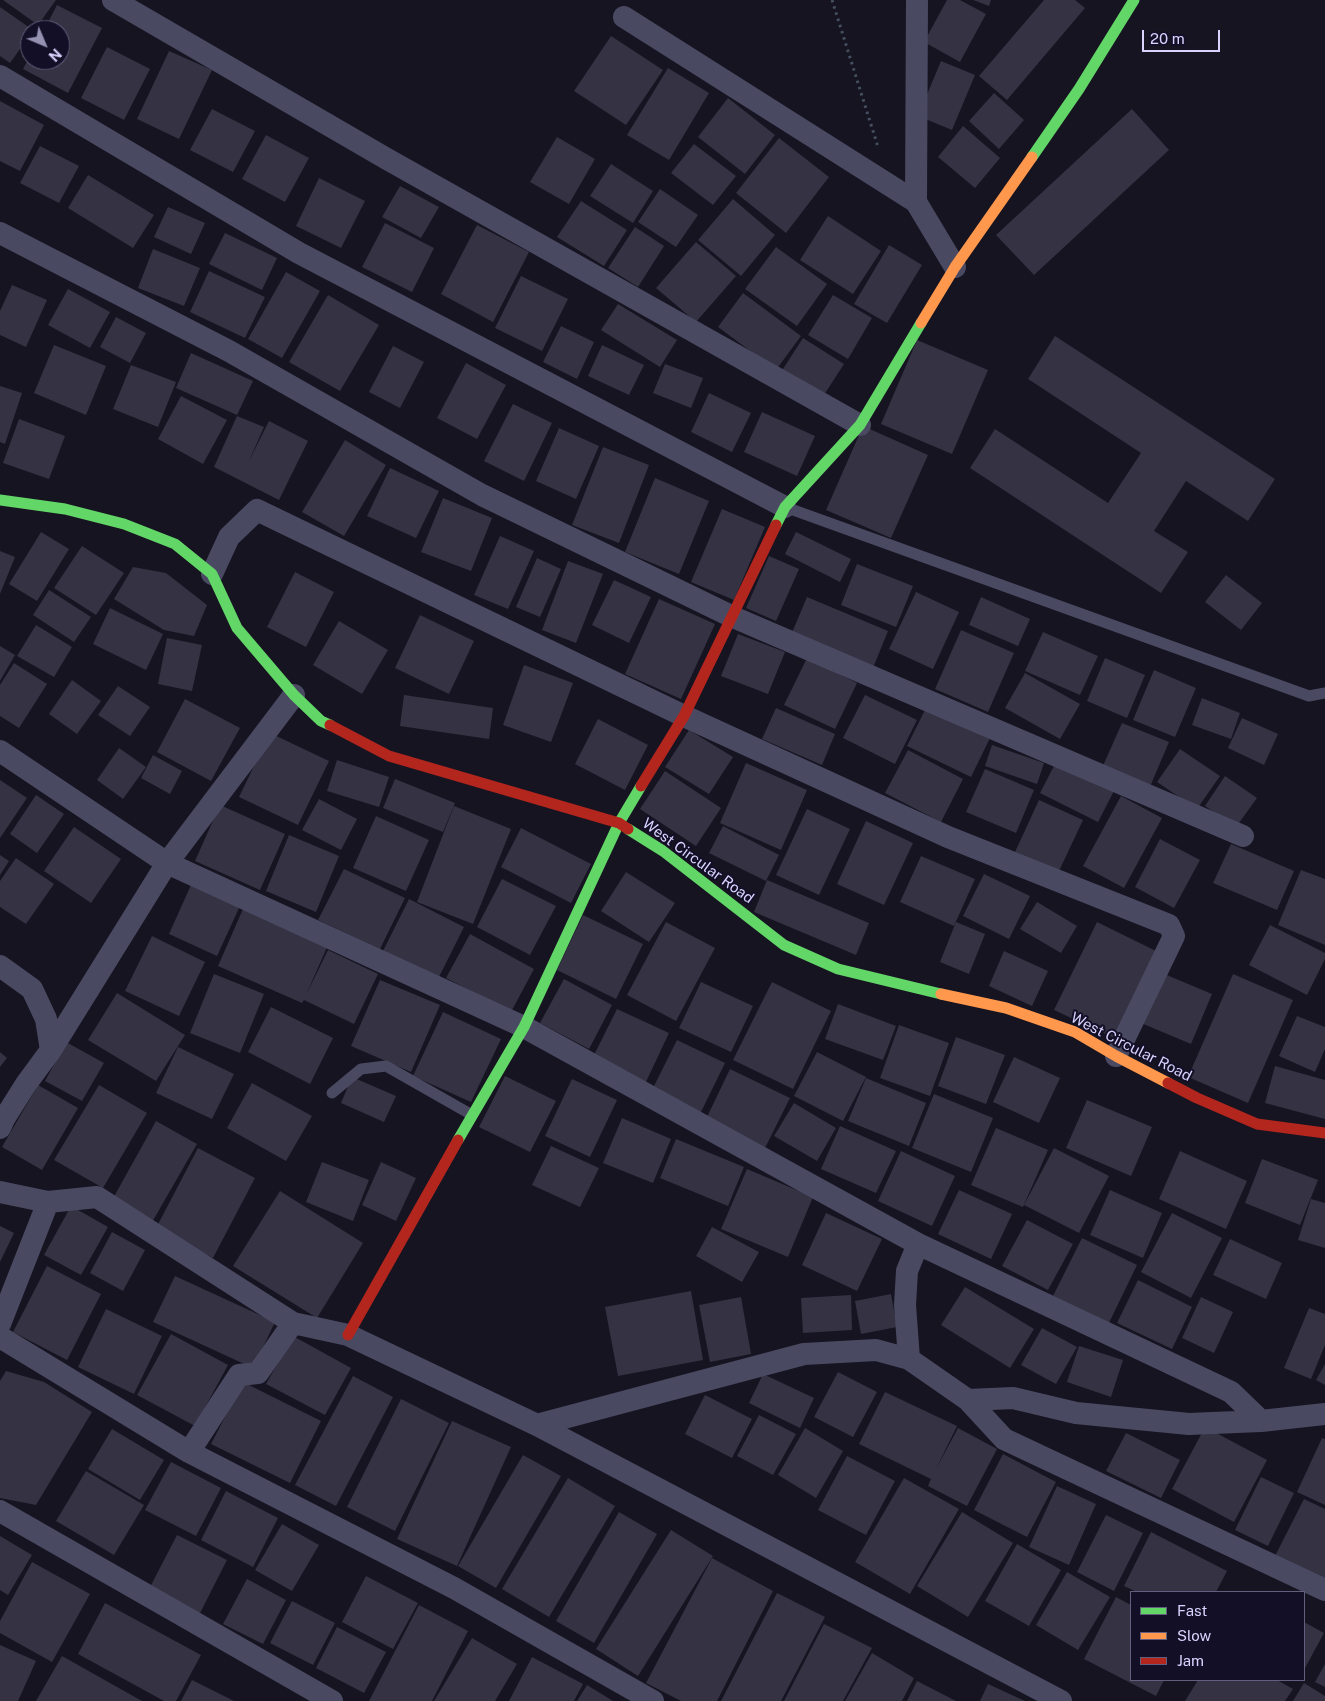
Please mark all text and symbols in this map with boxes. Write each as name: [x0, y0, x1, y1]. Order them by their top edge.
north arrow: [20, 20, 70, 70]
scale bar: [1145, 20, 1222, 52]
text: 20 m: [1150, 30, 1185, 47]
text: N: [45, 45, 64, 64]
street label: West Circular Road: [639, 814, 757, 908]
street label: West Circular Road: [1067, 1009, 1195, 1085]
legend: [1130, 1591, 1305, 1681]
text: Fast: [1177, 1602, 1207, 1619]
text: Slow: [1177, 1627, 1211, 1644]
text: Jam: [1177, 1652, 1204, 1669]

